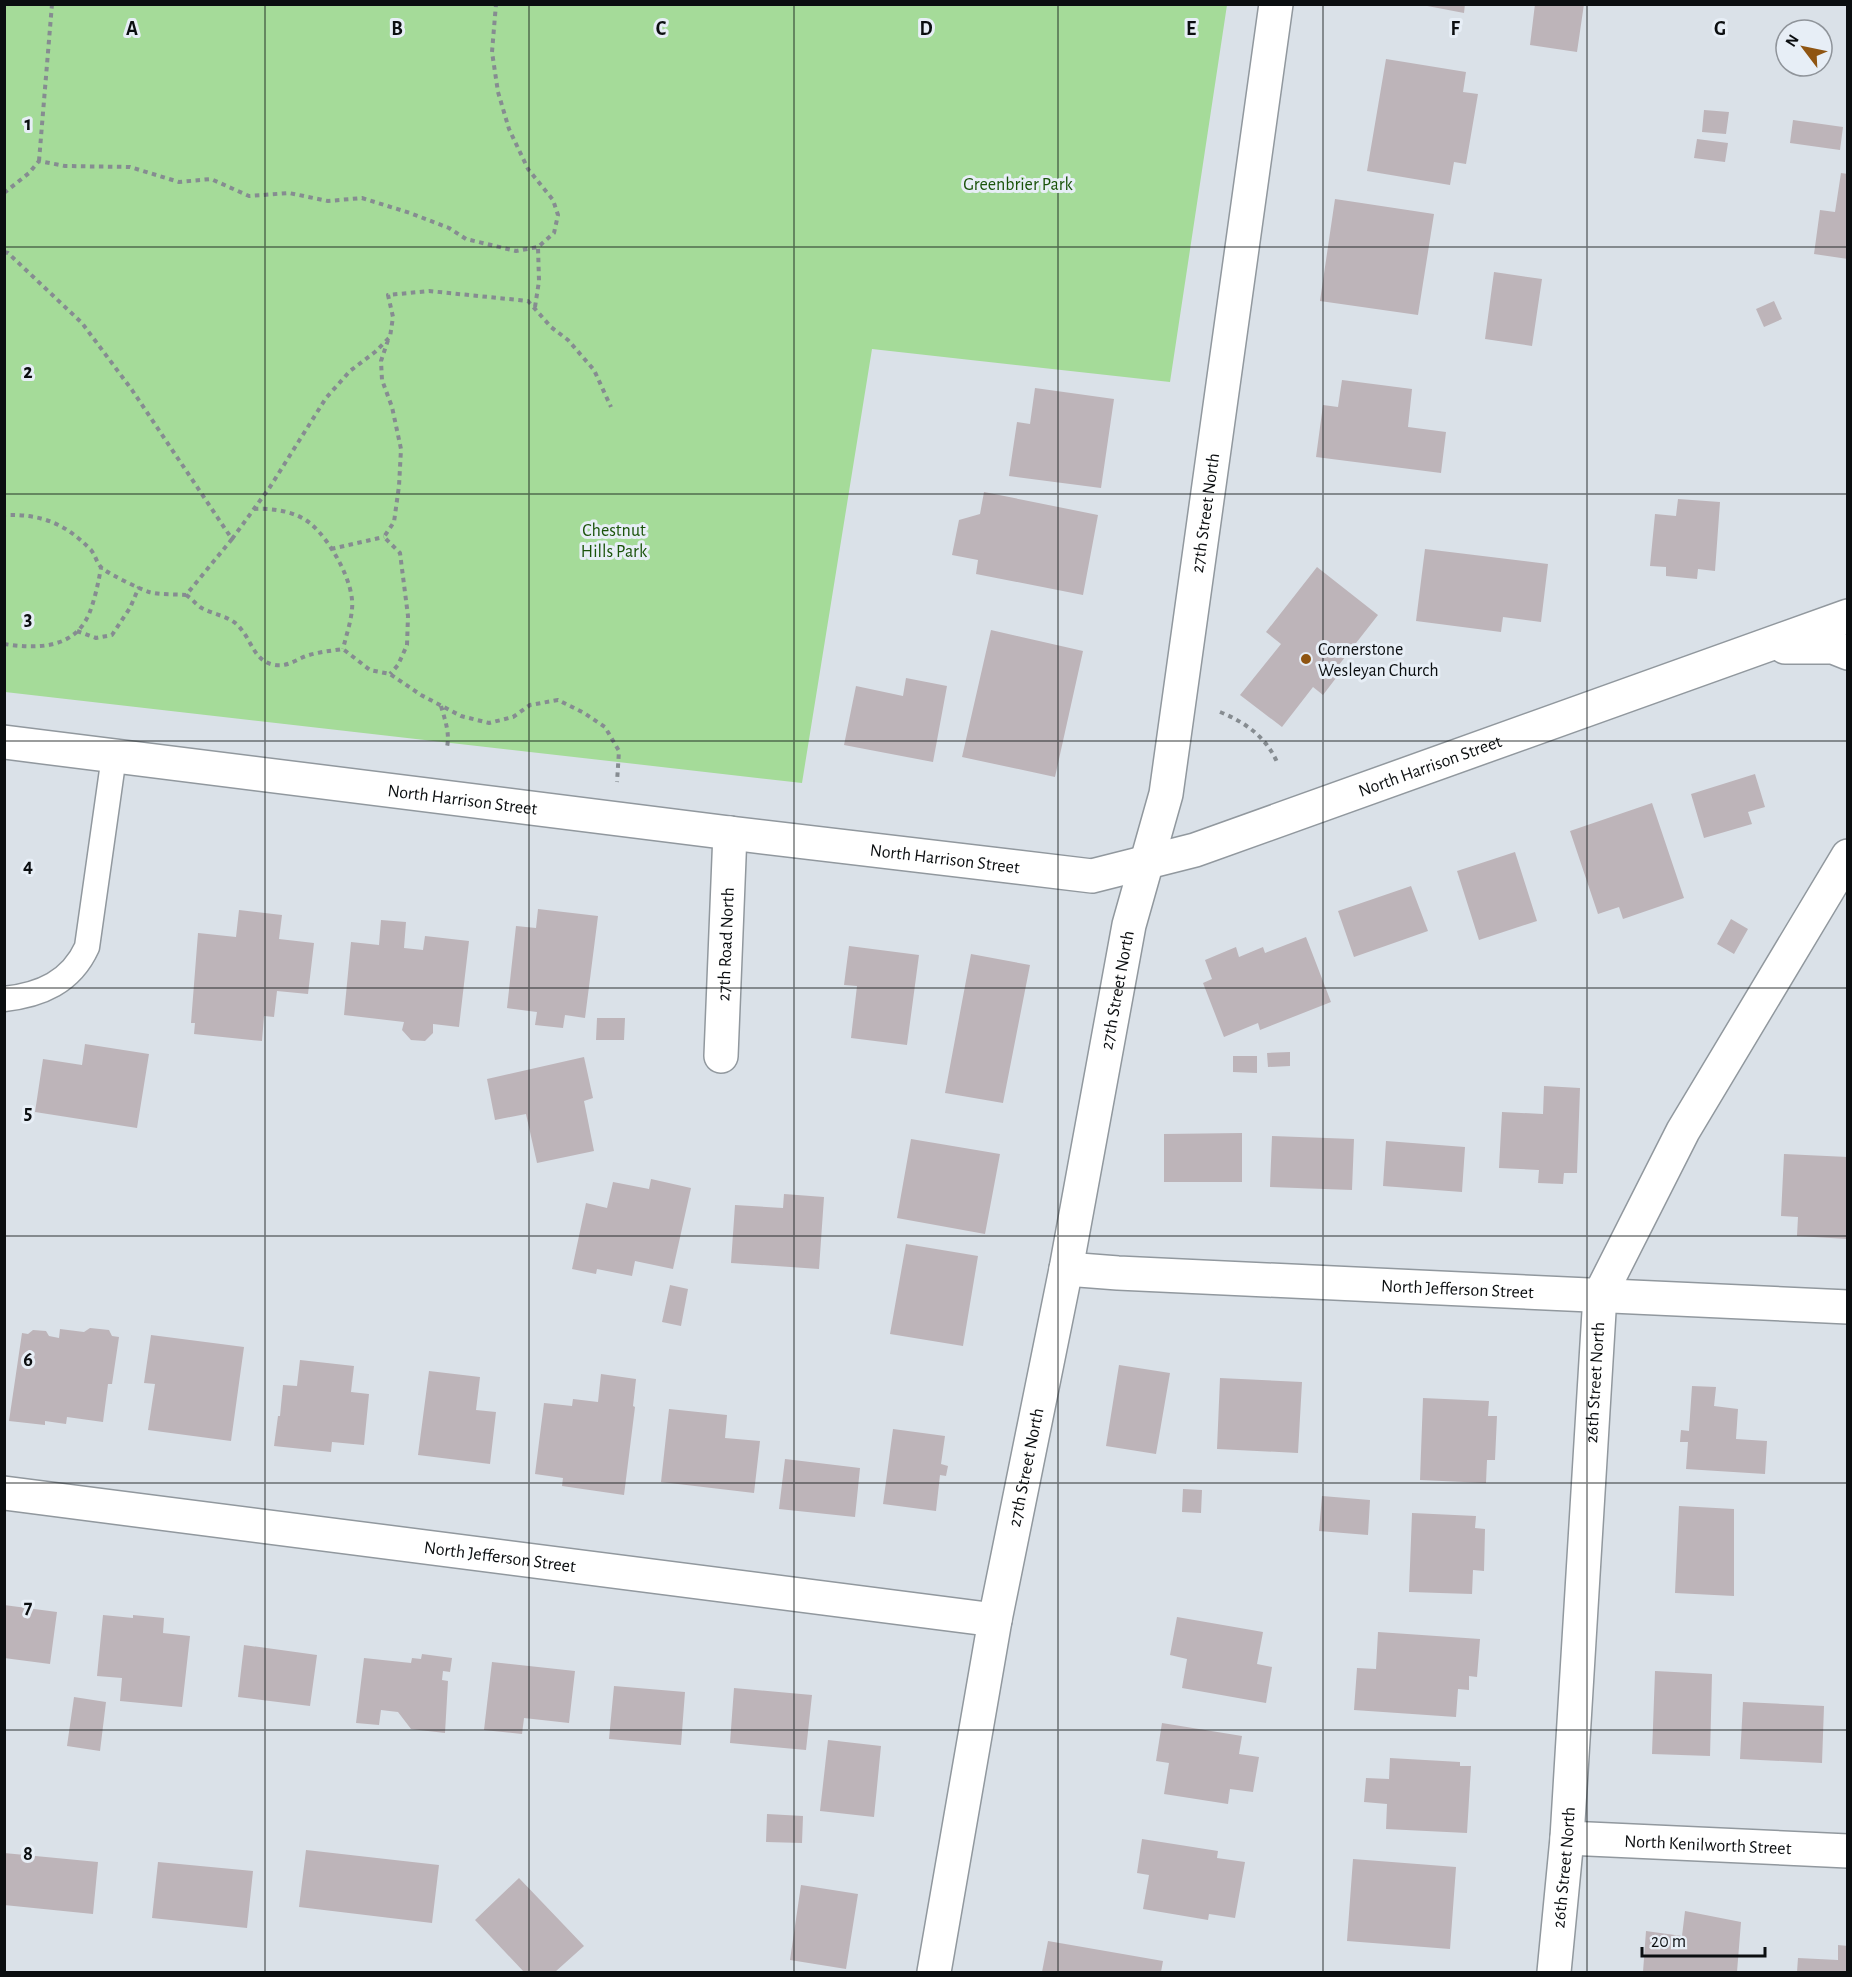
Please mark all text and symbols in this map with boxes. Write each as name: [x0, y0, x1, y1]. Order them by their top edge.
north arrow: [1774, 18, 1834, 78]
text: A: [126, 19, 138, 39]
text: B: [391, 19, 403, 39]
text: C: [656, 19, 667, 39]
text: D: [919, 19, 933, 39]
text: E: [1186, 19, 1196, 39]
text: F: [1450, 19, 1460, 39]
text: G: [1714, 19, 1726, 39]
text: N: [1782, 32, 1802, 50]
text: 1: [24, 114, 32, 134]
park label: Greenbrier Park: [963, 176, 1074, 194]
text: 2: [23, 362, 33, 382]
street label: 27th Street North: [1189, 452, 1223, 574]
park label: Chestnut Hills Park: [581, 522, 648, 561]
text: 3: [24, 609, 32, 629]
place label: Cornerstone Wesleyan Church: [1318, 641, 1439, 680]
marker: Cornerstone Wesleyan Church: [1299, 652, 1313, 666]
street label: North Harrison Street: [1356, 733, 1504, 801]
street label: North Harrison Street: [386, 782, 538, 819]
street label: North Harrison Street: [869, 842, 1021, 877]
text: 4: [23, 856, 33, 876]
street label: 27th Road North: [715, 887, 738, 1002]
street label: 27th Street North: [1098, 929, 1138, 1051]
text: 5: [24, 1103, 32, 1123]
street label: North Jefferson Street: [1381, 1277, 1534, 1302]
street label: 26th Street North: [1583, 1321, 1608, 1444]
text: 6: [23, 1350, 33, 1370]
street label: 27th Street North: [1006, 1407, 1048, 1529]
street label: North Jefferson Street: [423, 1539, 577, 1576]
text: 7: [24, 1597, 33, 1617]
street label: 26th Street North: [1550, 1806, 1579, 1929]
street label: North Kenilworth Street: [1624, 1833, 1792, 1858]
text: 8: [23, 1844, 33, 1864]
scale bar: [1642, 1920, 1765, 1958]
text: 20 m: [1651, 1933, 1686, 1951]

